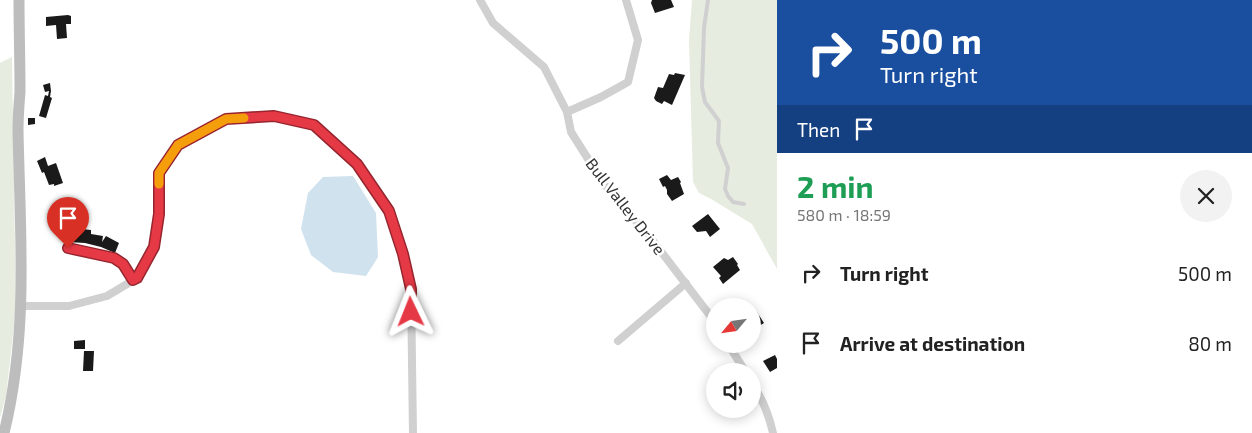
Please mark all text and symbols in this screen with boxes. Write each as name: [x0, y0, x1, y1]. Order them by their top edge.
text: 500 m: [880, 19, 982, 61]
icon: right: [797, 20, 862, 85]
text: Turn right: [880, 61, 978, 87]
icon: arrive: [850, 115, 878, 143]
text: Then: [797, 118, 840, 141]
street label: Bull Valley Drive: [582, 154, 670, 258]
text: 2 min: [797, 168, 874, 204]
button: close: [1180, 170, 1232, 222]
pin: [47, 197, 89, 248]
icon: arrive: [54, 204, 82, 232]
text: 580 m · 18:59: [797, 205, 891, 224]
icon: right: [797, 259, 825, 287]
text: Turn right: [840, 262, 928, 285]
text: 500 m: [1178, 262, 1232, 285]
position arrow: [384, 285, 436, 337]
north arrow: [706, 298, 761, 352]
map controls: [706, 298, 761, 418]
icon: arrive: [797, 329, 825, 357]
text: Arrive at destination: [840, 332, 1025, 355]
text: 80 m: [1188, 332, 1232, 355]
button: sound: [706, 363, 761, 418]

